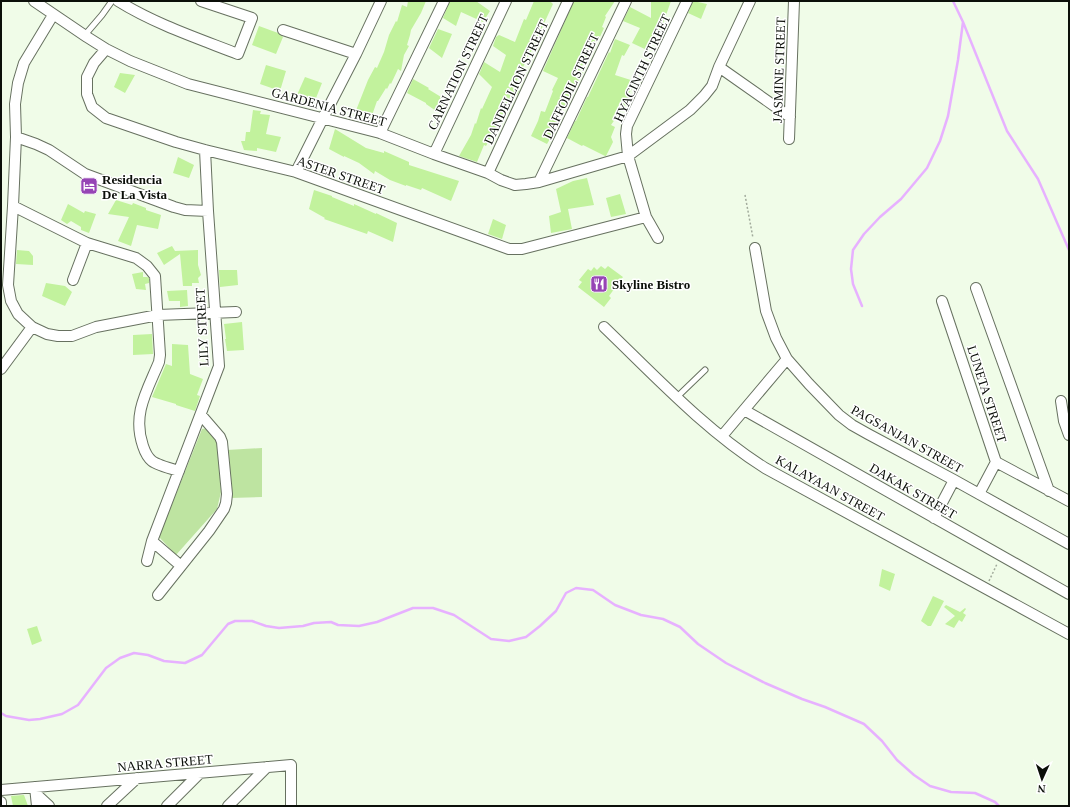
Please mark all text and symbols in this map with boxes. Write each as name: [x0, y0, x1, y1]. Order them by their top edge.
street label: CARNATION STREET: [425, 12, 491, 132]
street label: HYACINTH STREET: [610, 12, 674, 124]
street label: DANDELLION STREET: [481, 17, 551, 147]
street label: JASMINE STREET: [770, 17, 788, 123]
street label: DAFFODIL STREET: [540, 31, 602, 141]
street label: GARDENIA STREET: [270, 84, 388, 130]
street label: ASTER STREET: [295, 153, 387, 197]
place label: Residencia De La Vista: [102, 172, 168, 202]
hotel icon: Residencia De La Vista: [79, 176, 99, 196]
restaurant icon: Skyline Bistro: [589, 274, 609, 294]
place label: Skyline Bistro: [612, 277, 690, 292]
street label: LILY STREET: [192, 287, 212, 367]
street label: LUNETA STREET: [964, 344, 1010, 444]
street label: PAGSANJAN STREET: [848, 402, 966, 476]
street label: KALAYAAN STREET: [773, 452, 887, 524]
street label: DAKAK STREET: [867, 460, 959, 522]
street label: NARRA STREET: [117, 751, 213, 775]
north arrow: [1022, 759, 1062, 799]
text: N: [1037, 783, 1046, 795]

